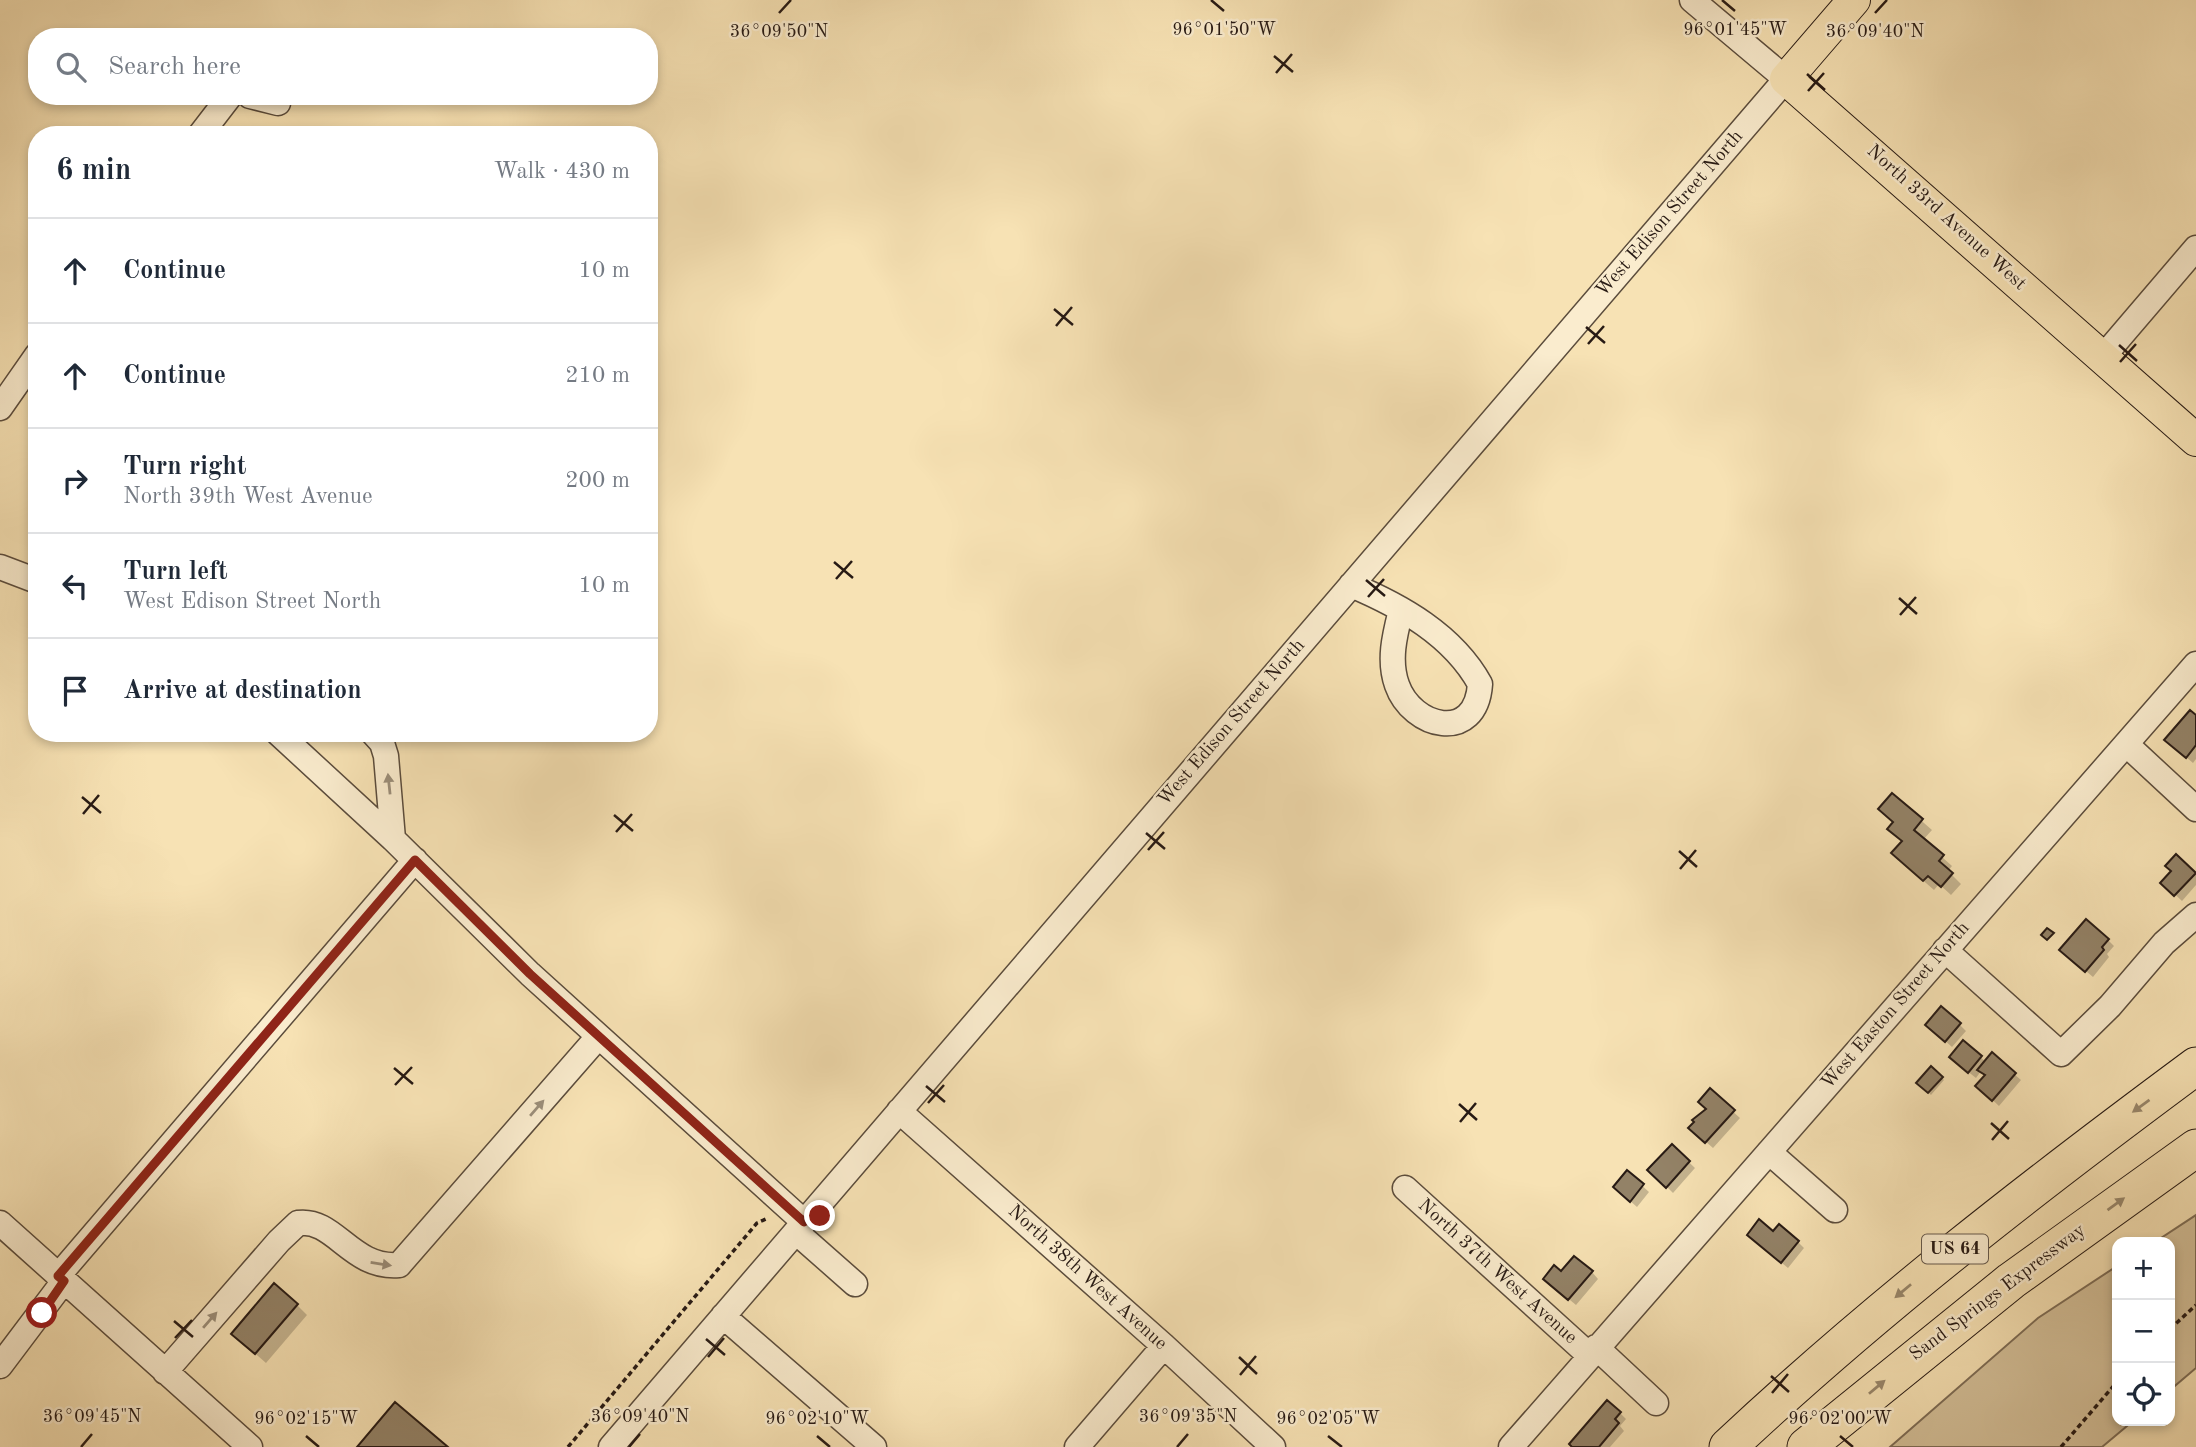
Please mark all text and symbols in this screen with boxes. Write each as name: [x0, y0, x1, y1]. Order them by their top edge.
text: 96°01'50"W: [1172, 21, 1276, 39]
text: 96°01'45"W: [1683, 21, 1787, 39]
text: 36°09'50"N: [730, 23, 828, 41]
text: 36°09'40"N: [1826, 23, 1924, 41]
search box: [28, 28, 658, 105]
icon: search: [52, 48, 90, 86]
text: Search here: [108, 54, 241, 80]
street label: West Edison Street North: [1593, 127, 1747, 301]
street label: North 33rd Avenue West: [1863, 142, 2029, 294]
text: 6 min: [56, 156, 131, 186]
text: Walk · 430 m: [494, 160, 630, 183]
icon: ahead: [56, 252, 94, 290]
text: Continue: [123, 258, 226, 284]
text: 10 m: [579, 259, 630, 282]
icon: ahead: [56, 357, 94, 395]
text: Continue: [123, 363, 226, 389]
text: 210 m: [565, 364, 630, 387]
text: Turn right: [123, 454, 246, 480]
icon: right: [56, 462, 94, 500]
text: 200 m: [565, 469, 630, 492]
text: North 39th West Avenue: [123, 485, 373, 508]
text: Turn left: [123, 559, 228, 585]
icon: left: [56, 567, 94, 605]
text: 10 m: [579, 574, 630, 597]
text: West Edison Street North: [123, 590, 381, 613]
street label: West Edison Street North: [1155, 636, 1309, 810]
icon: arrive: [56, 672, 94, 710]
text: Arrive at destination: [123, 678, 362, 704]
one-way arrow: [383, 773, 394, 795]
street label: West Easton Street North: [1819, 919, 1973, 1093]
one-way arrow: [529, 1099, 544, 1116]
one-way arrow: [2132, 1099, 2150, 1113]
street label: North 37th West Avenue: [1414, 1196, 1580, 1348]
one-way arrow: [2107, 1197, 2125, 1211]
route end: [804, 1200, 835, 1231]
street label: North 38th West Avenue: [1004, 1202, 1170, 1354]
street label: Sand Springs Expressway: [1907, 1221, 2089, 1365]
road number: US 64: [1922, 1234, 1988, 1264]
map controls: [2112, 1237, 2175, 1426]
button: +: [2112, 1237, 2175, 1300]
one-way arrow: [370, 1259, 392, 1270]
one-way arrow: [1895, 1283, 1912, 1298]
route start: [26, 1297, 57, 1328]
button: −: [2112, 1300, 2175, 1363]
one-way arrow: [202, 1312, 217, 1329]
button: locate: [2112, 1363, 2175, 1426]
one-way arrow: [1868, 1380, 1886, 1395]
text: 36°09'45"N: [43, 1408, 141, 1426]
text: 36°09'40"N: [591, 1408, 689, 1426]
text: 36°09'35"N: [1139, 1408, 1237, 1426]
text: 96°02'15"W: [254, 1410, 358, 1428]
text: 96°02'10"W: [765, 1410, 869, 1428]
text: 96°02'05"W: [1276, 1410, 1380, 1428]
text: 96°02'00"W: [1788, 1410, 1892, 1428]

